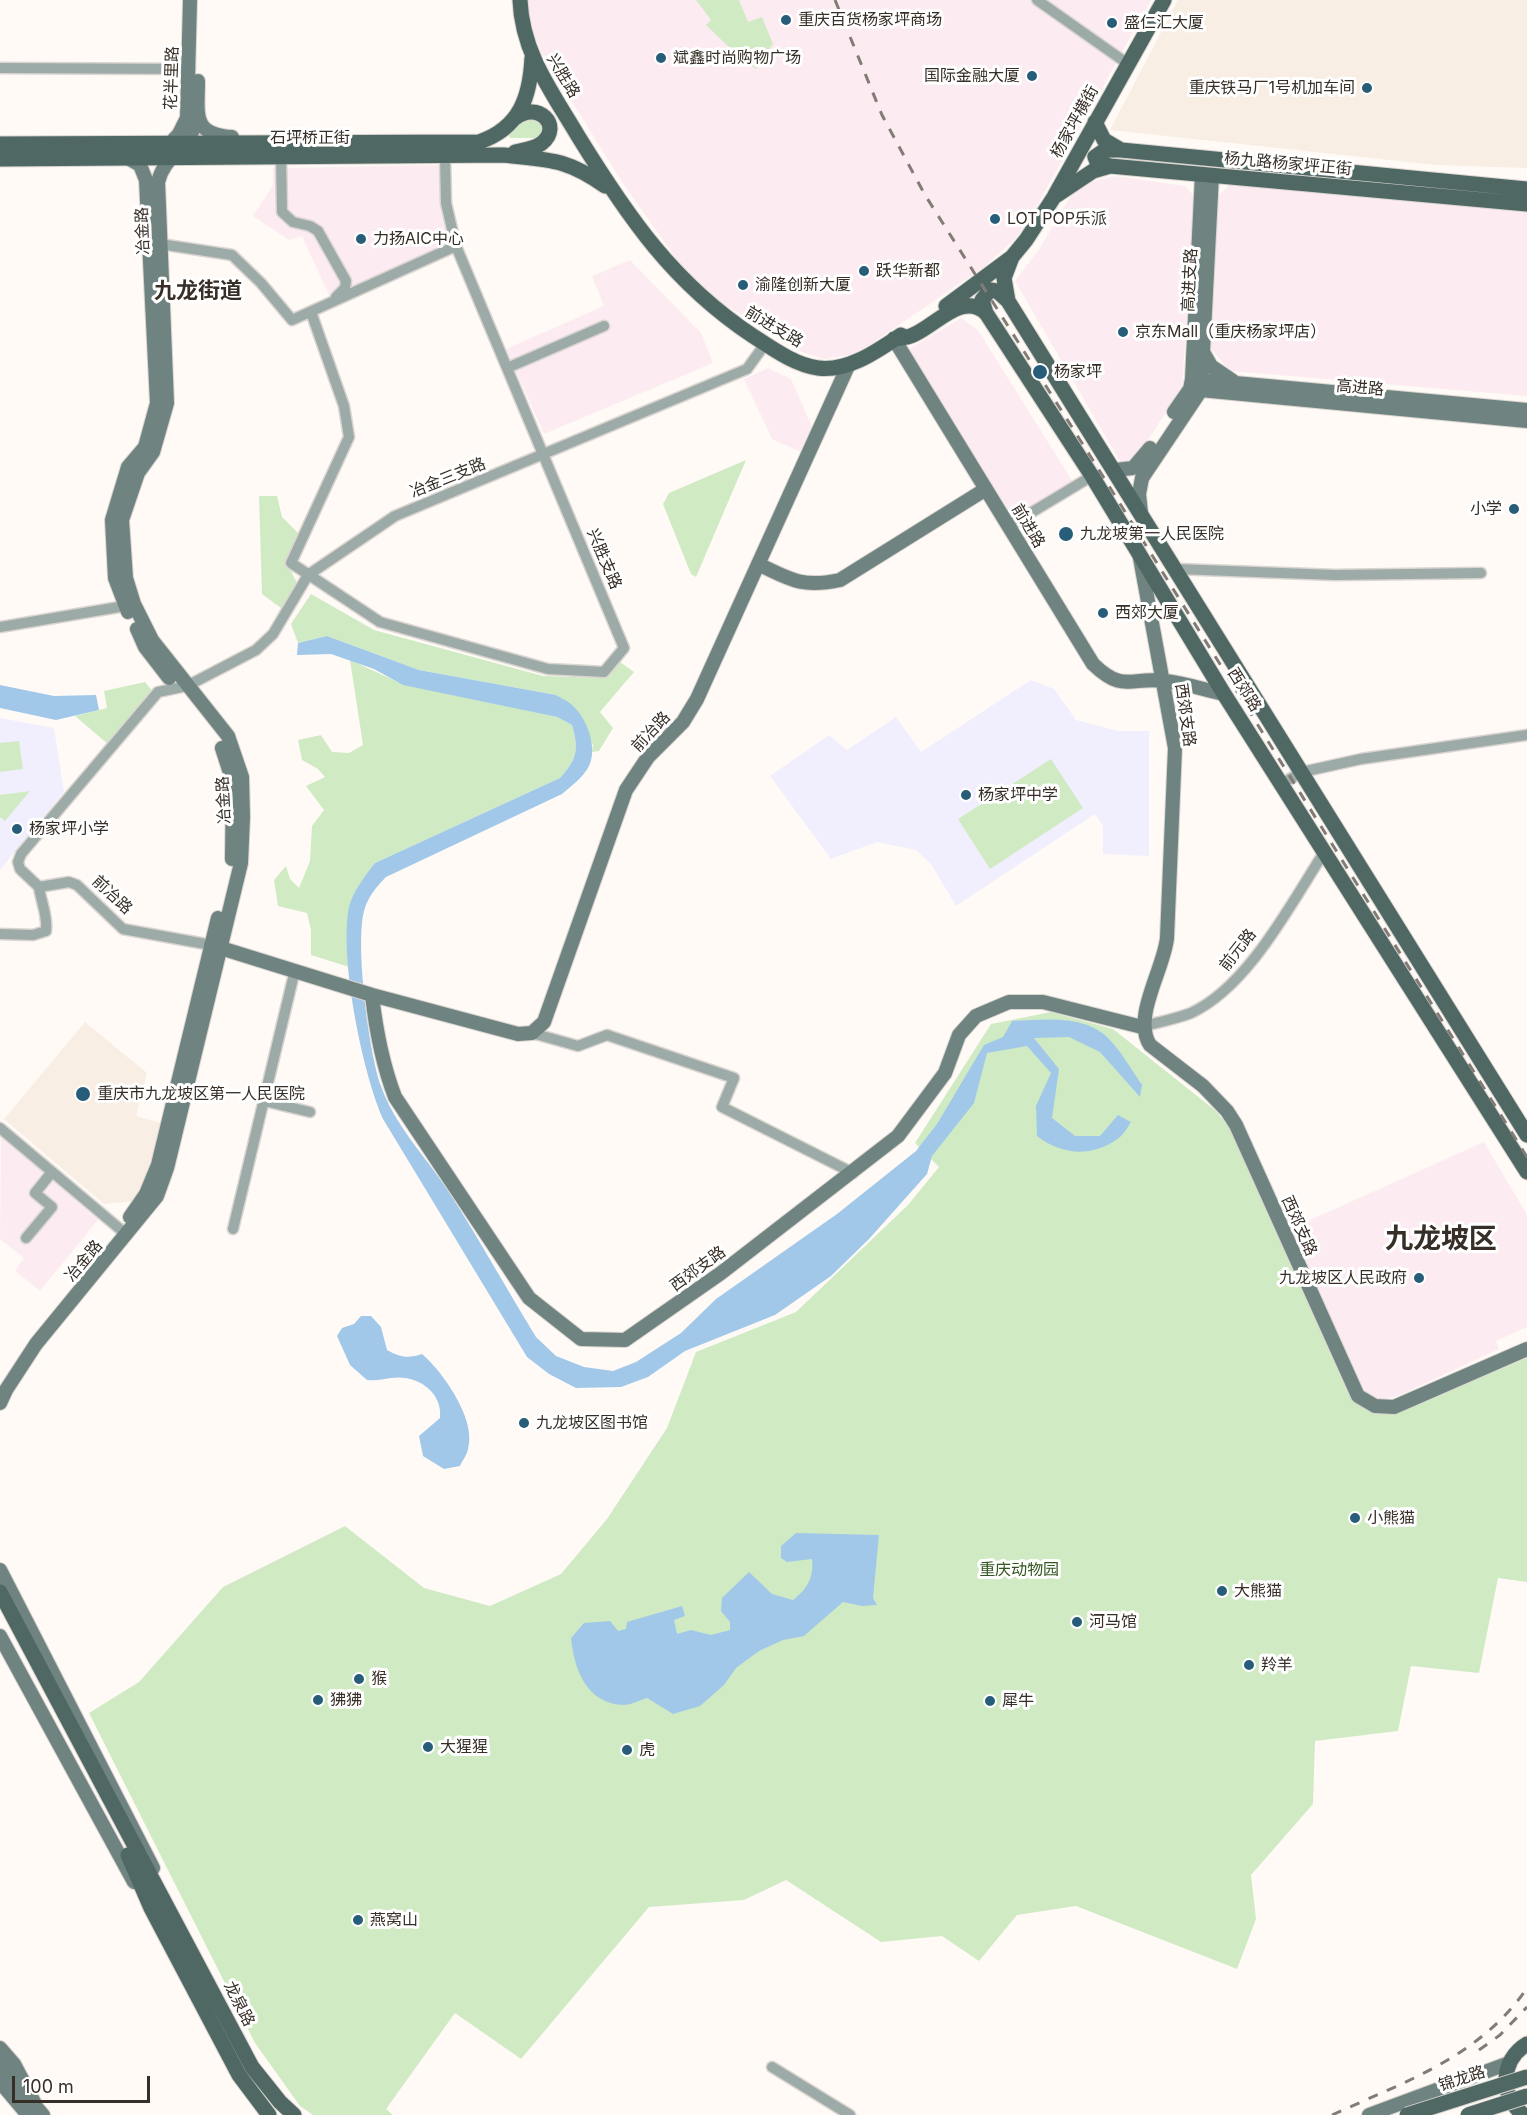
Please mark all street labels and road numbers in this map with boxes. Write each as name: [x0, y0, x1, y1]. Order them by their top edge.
street label: 花半里路: [161, 46, 183, 110]
street label: 兴胜路: [542, 50, 584, 102]
street label: 杨家坪横街: [1047, 82, 1103, 162]
street label: 石坪桥正街: [270, 128, 350, 148]
street label: 杨九路杨家坪正街: [1223, 149, 1353, 179]
street label: 冶金路: [133, 207, 153, 255]
street label: 高进支路: [1179, 248, 1201, 312]
street label: 前进支路: [742, 302, 806, 352]
street label: 高进路: [1335, 376, 1385, 400]
street label: 冶金三支路: [407, 454, 489, 502]
street label: 前进路: [1007, 500, 1049, 552]
street label: 兴胜支路: [583, 526, 625, 592]
street label: 西郊路: [1223, 665, 1265, 715]
street label: 西郊支路: [1171, 682, 1199, 748]
street label: 前冶路: [628, 708, 674, 756]
street label: 冶金路: [213, 776, 235, 824]
street label: 前冶路: [88, 872, 136, 918]
street label: 前元路: [1216, 925, 1260, 975]
street label: 西郊支路: [1277, 1193, 1321, 1259]
street label: 冶金路: [61, 1236, 107, 1286]
street label: 西郊支路: [666, 1242, 730, 1296]
street label: 龙泉路: [220, 1978, 258, 2030]
street label: 锦龙路: [1436, 2062, 1488, 2096]

